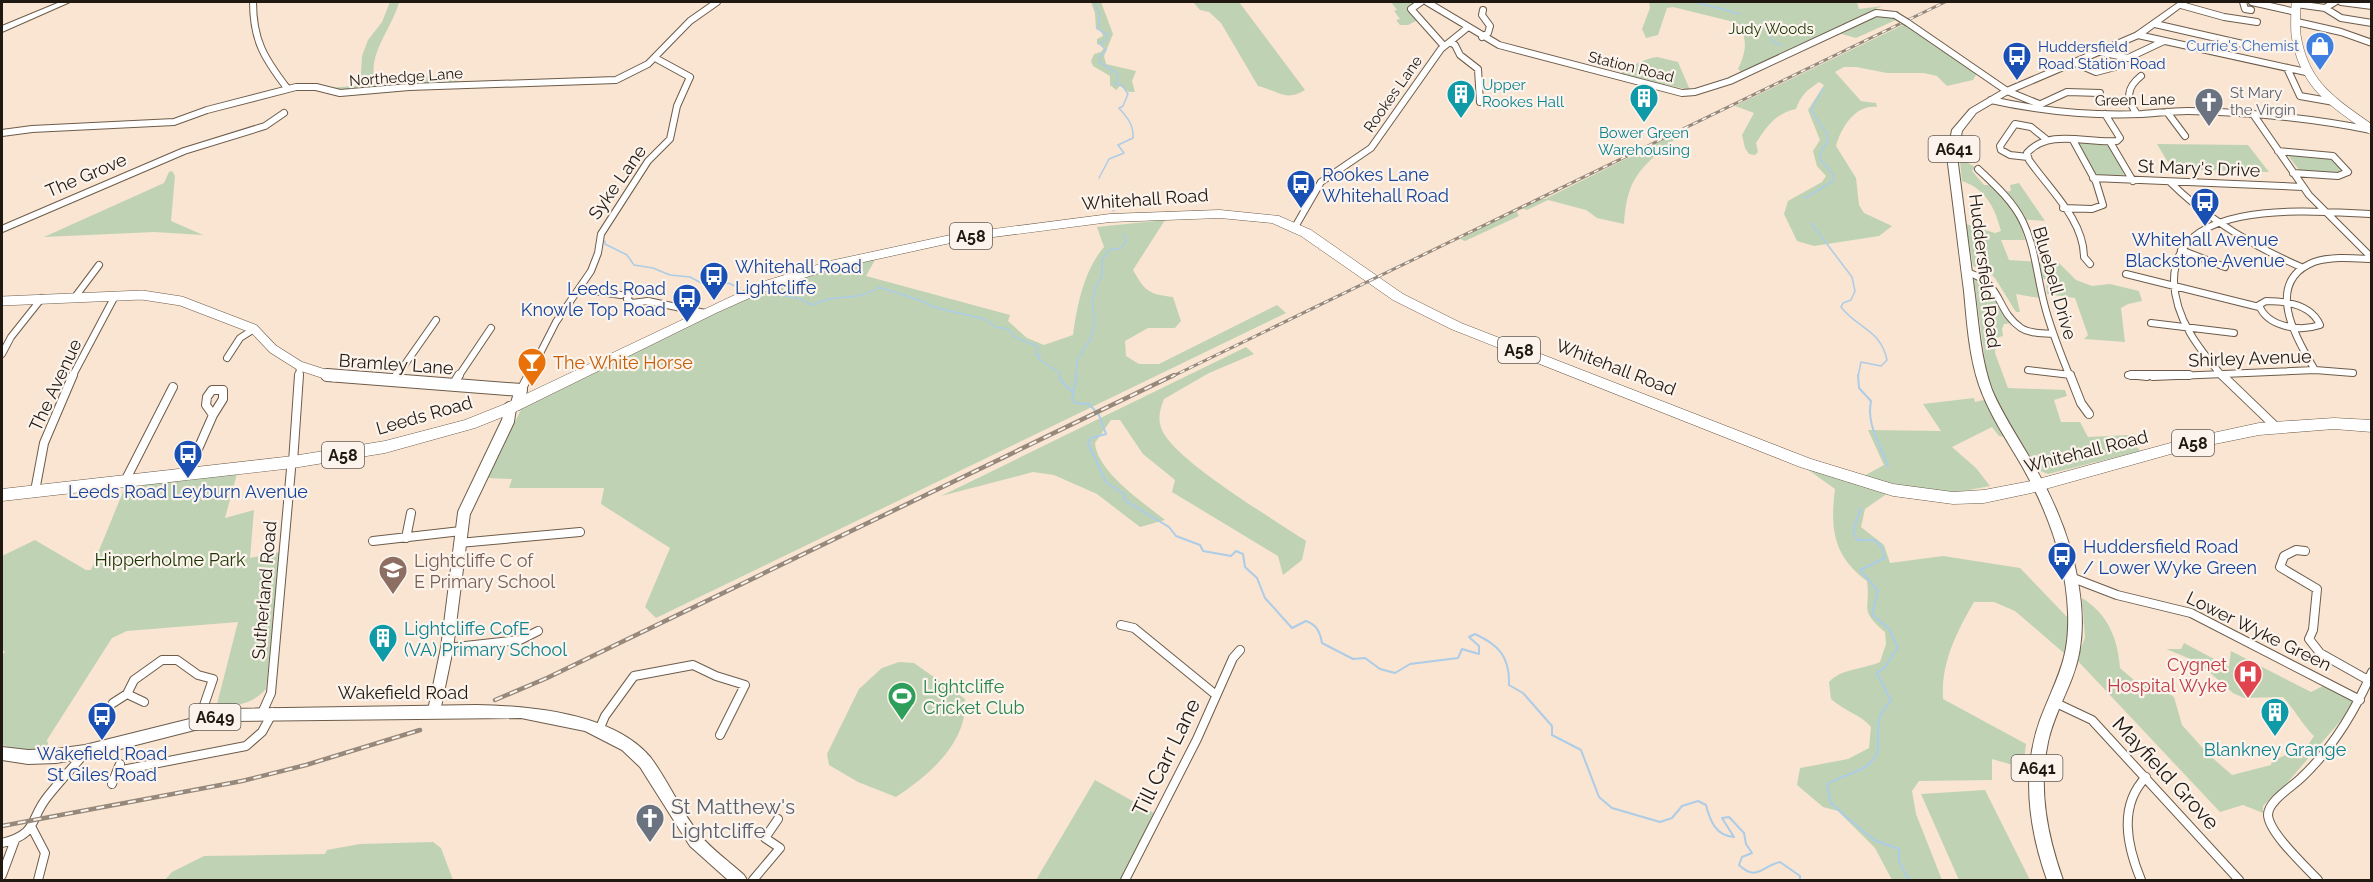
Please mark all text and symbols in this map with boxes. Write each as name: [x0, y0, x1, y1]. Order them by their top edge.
park label: Judy Woods: [1728, 20, 1814, 38]
shop icon: Currie's Chemist: [2304, 30, 2336, 72]
place label: Currie's Chemist: [2186, 37, 2299, 55]
place label: Huddersfield Road Station Road: [2038, 38, 2166, 73]
bus stop icon: Huddersfield Road Station Road: [2001, 40, 2033, 82]
street label: Station Road: [1586, 48, 1676, 86]
street label: Rookes Lane: [1360, 52, 1426, 136]
street label: Northedge Lane: [349, 64, 464, 90]
place label: Upper Rookes Hall: [1482, 76, 1565, 111]
building icon: Upper Rookes Hall: [1445, 78, 1477, 120]
building icon: Bower Green Warehousing: [1628, 82, 1660, 124]
place label: St Mary the Virgin: [2230, 84, 2296, 119]
church icon: St Mary the Virgin: [2193, 86, 2225, 128]
street label: Green Lane: [2095, 90, 2176, 110]
place label: Bower Green Warehousing: [1598, 124, 1690, 159]
road number: A641: [1928, 136, 1980, 162]
street label: Syke Lane: [584, 140, 650, 223]
street label: The Grove: [42, 148, 130, 201]
street label: St Mary's Drive: [2137, 155, 2261, 181]
place label: Rookes Lane Whitehall Road: [1322, 164, 1449, 206]
bus stop icon: Rookes Lane Whitehall Road: [1285, 168, 1317, 210]
street label: Whitehall Road: [1081, 184, 1209, 214]
bus stop icon: Whitehall Avenue Blackstone Avenue: [2189, 186, 2221, 228]
street label: Huddersfield Road: [1965, 193, 2005, 349]
road number: A58: [950, 223, 992, 249]
street label: Bluebell Drive: [2029, 224, 2081, 342]
place label: Whitehall Avenue Blackstone Avenue: [2125, 229, 2285, 271]
place label: Whitehall Road Lightcliffe: [735, 256, 862, 298]
bus stop icon: Whitehall Road Lightcliffe: [698, 260, 730, 302]
place label: Leeds Road Knowle Top Road: [521, 278, 666, 320]
bus stop icon: Leeds Road Knowle Top Road: [671, 282, 703, 324]
street label: Whitehall Road: [1553, 334, 1679, 400]
street label: The Avenue: [25, 335, 86, 434]
road number: A58: [1498, 337, 1540, 363]
street label: Shirley Avenue: [2188, 345, 2312, 371]
bar icon: The White Horse: [516, 346, 548, 388]
street label: Bramley Lane: [338, 350, 455, 379]
place label: The White Horse: [553, 352, 693, 373]
street label: Leeds Road: [373, 391, 475, 439]
street label: Whitehall Road: [2022, 425, 2150, 477]
road number: A58: [2172, 430, 2214, 456]
bus stop icon: Leeds Road Leyburn Avenue: [172, 438, 204, 480]
road number: A58: [322, 442, 364, 468]
place label: Leeds Road Leyburn Avenue: [68, 481, 308, 502]
street label: Sutherland Road: [247, 520, 281, 660]
place label: Huddersfield Road / Lower Wyke Green: [2083, 536, 2257, 578]
bus stop icon: Huddersfield Road / Lower Wyke Green: [2046, 540, 2078, 582]
park label: Hipperholme Park: [95, 549, 246, 570]
place label: Lightcliffe C of E Primary School: [414, 550, 555, 592]
school or university icon: Lightcliffe C of E Primary School: [377, 554, 409, 596]
street label: Lower Wyke Green: [2183, 587, 2335, 675]
place label: Lightcliffe CofE (VA) Primary School: [404, 618, 567, 660]
building icon: Lightcliffe CofE (VA) Primary School: [367, 622, 399, 664]
place label: Cygnet Hospital Wyke: [2107, 654, 2227, 696]
hospital icon: Cygnet Hospital Wyke: [2232, 658, 2264, 700]
place label: Lightcliffe Cricket Club: [923, 676, 1025, 718]
sports icon: Lightcliffe Cricket Club: [886, 680, 918, 722]
street label: Wakefield Road: [338, 682, 468, 703]
street label: Till Carr Lane: [1127, 694, 1205, 820]
building icon: Blankney Grange: [2259, 696, 2291, 738]
bus stop icon: Wakefield Road St Giles Road: [86, 700, 118, 742]
road number: A649: [190, 704, 240, 730]
street label: Mayfield Grove: [2107, 711, 2225, 835]
place label: Blankney Grange: [2204, 739, 2347, 760]
place label: Wakefield Road St Giles Road: [37, 743, 167, 785]
road number: A641: [2012, 755, 2062, 781]
place label: St Matthew's Lightcliffe: [671, 794, 795, 843]
church icon: St Matthew's Lightcliffe: [634, 802, 666, 844]

